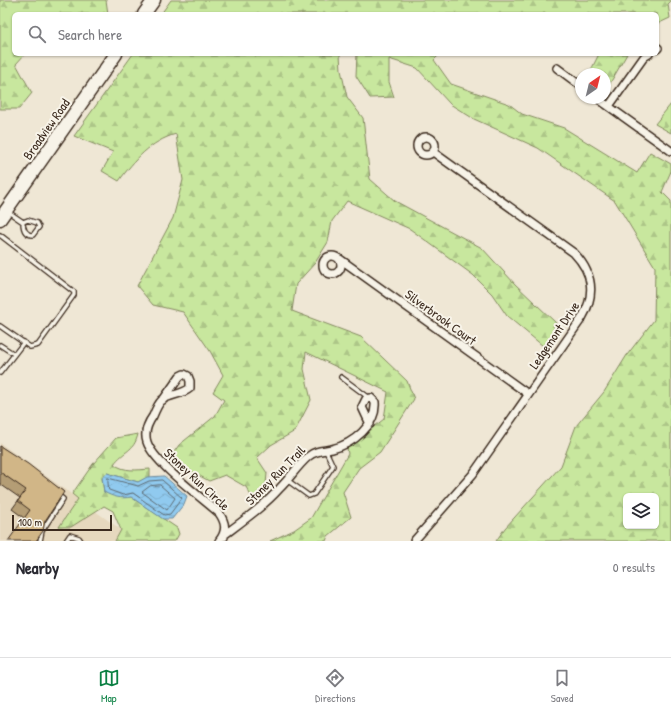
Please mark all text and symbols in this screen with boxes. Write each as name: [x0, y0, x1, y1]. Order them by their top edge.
search box: [12, 12, 659, 56]
icon: search: [26, 23, 48, 45]
text: Search here: [58, 24, 122, 45]
north arrow: [575, 68, 611, 104]
street label: Broadview Road: [18, 95, 74, 163]
street label: Silverbrook Court: [402, 285, 481, 349]
street label: Ledgemont Drive: [525, 298, 583, 372]
street label: Stoney Run Trail: [241, 441, 309, 509]
street label: Stoney Run Circle: [160, 444, 234, 514]
map controls: [623, 493, 659, 529]
button: layers: [623, 493, 659, 529]
scale bar: [12, 513, 112, 532]
text: 100 m: [18, 515, 42, 529]
text: Nearby: [16, 556, 59, 579]
text: 0 results: [613, 558, 655, 576]
tab: Map: [98, 667, 120, 705]
tab: Directions: [315, 667, 356, 705]
tab: Saved: [551, 667, 573, 705]

